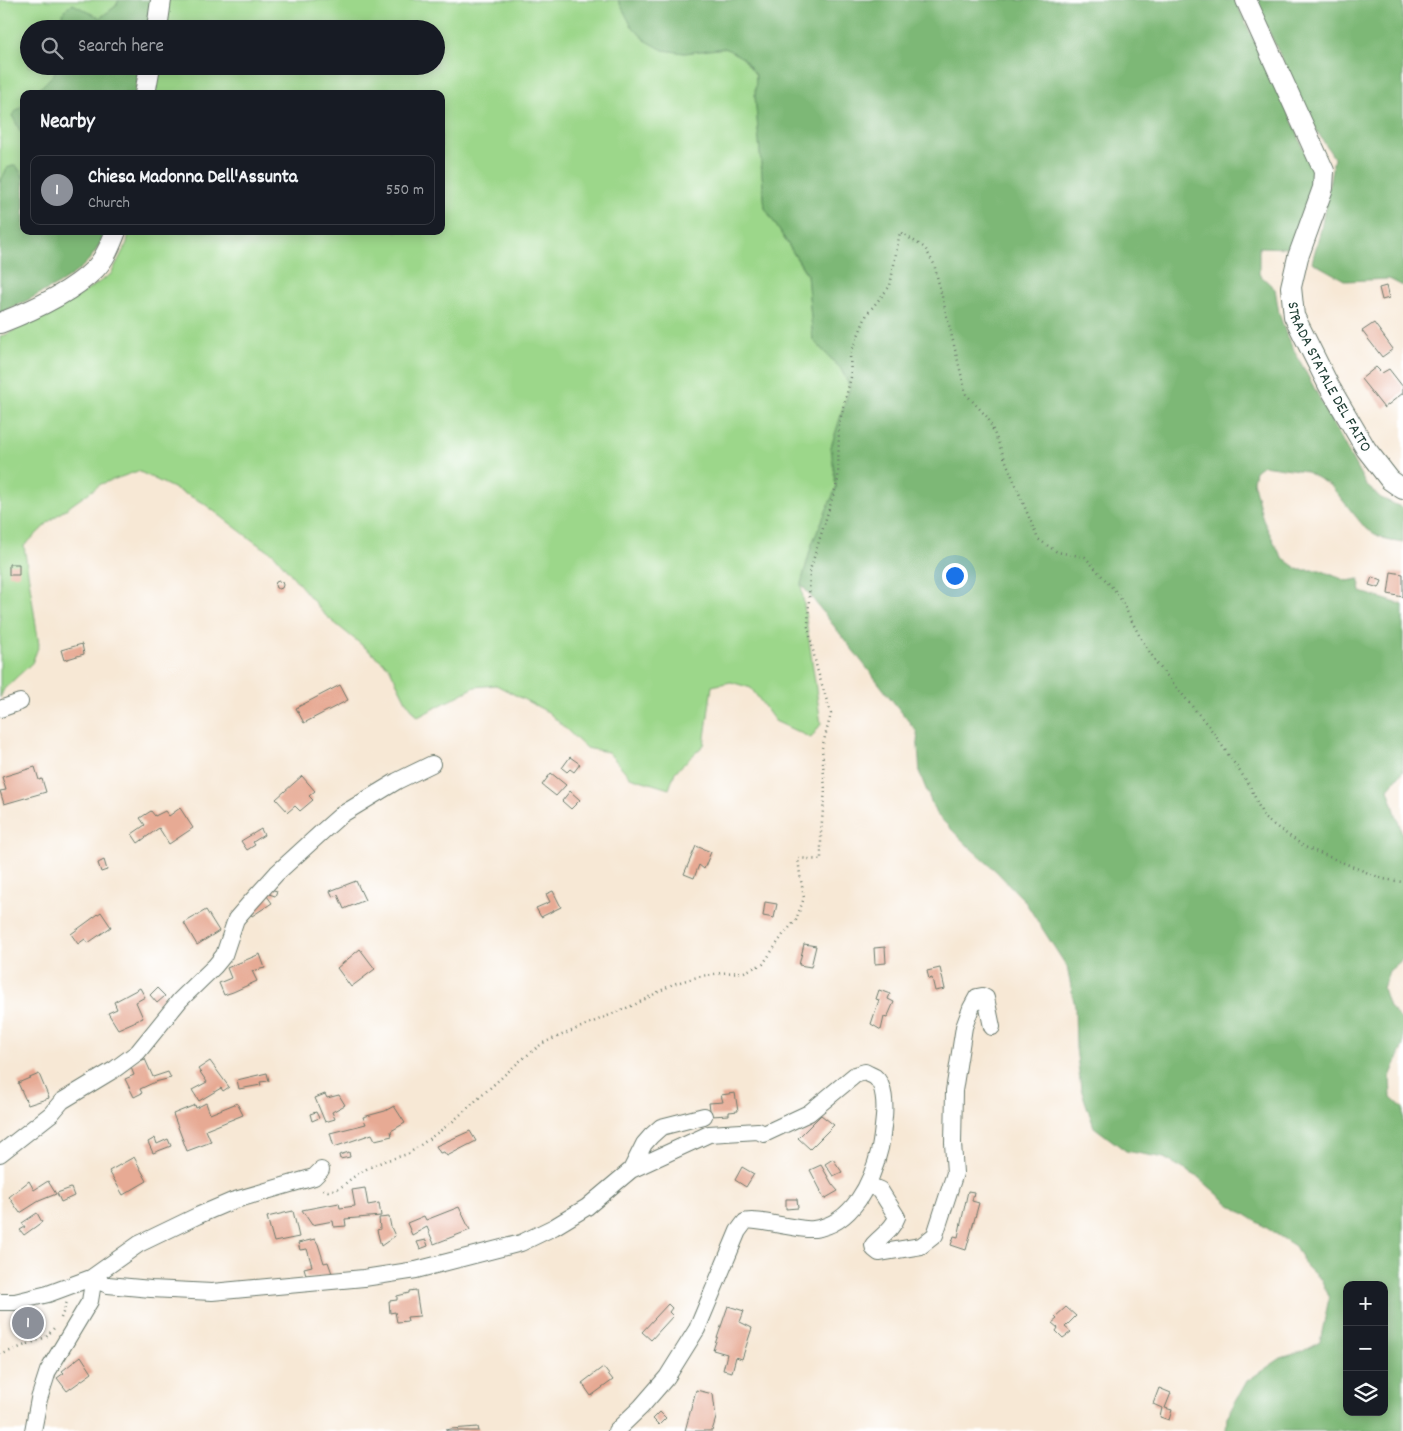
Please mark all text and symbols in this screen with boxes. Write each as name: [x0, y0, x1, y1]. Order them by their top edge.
search box: [20, 20, 445, 75]
icon: search: [38, 34, 66, 62]
text: Search here: [78, 34, 164, 61]
text: Nearby: [40, 108, 95, 138]
text: Chiesa Madonna Dell'Assunta: [88, 165, 298, 192]
text: 1: [55, 179, 59, 202]
text: 550 m: [386, 179, 424, 202]
text: Church: [88, 192, 130, 215]
street label: STRADA STATALE DEL FAITO: [1281, 301, 1377, 457]
your location: [942, 563, 968, 589]
map controls: [1343, 1281, 1388, 1416]
button: +: [1343, 1281, 1388, 1326]
pin: 1: [12, 1304, 44, 1342]
button: −: [1343, 1326, 1388, 1371]
button: layers: [1343, 1371, 1388, 1416]

